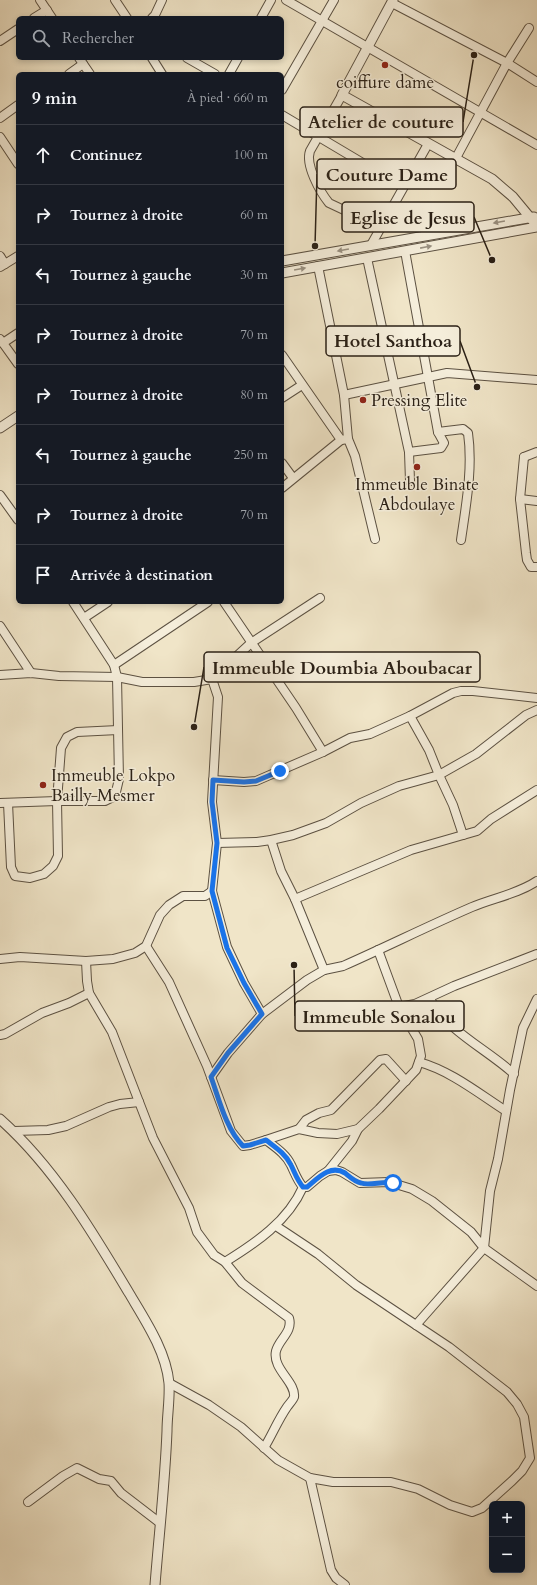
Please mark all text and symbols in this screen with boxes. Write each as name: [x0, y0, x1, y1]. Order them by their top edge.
search box: [16, 16, 284, 60]
icon: search: [30, 27, 52, 49]
text: Rechercher: [62, 28, 134, 48]
marker: coiffure dame: [380, 60, 390, 70]
place label: coiffure dame: [336, 71, 434, 94]
text: 9 min: [32, 87, 77, 110]
text: À pied · 660 m: [187, 89, 268, 107]
callout: Atelier de couture: [300, 107, 463, 137]
text: Atelier de couture: [308, 110, 454, 135]
icon: ahead: [32, 144, 54, 166]
text: Continuez: [70, 145, 142, 165]
text: 100 m: [234, 146, 268, 164]
callout: Couture Dame: [317, 159, 456, 189]
text: Couture Dame: [326, 163, 448, 188]
callout: Eglise de Jesus: [342, 202, 474, 232]
icon: right: [32, 204, 54, 226]
text: Tournez à droite: [70, 205, 183, 225]
text: 60 m: [240, 206, 268, 224]
text: Eglise de Jesus: [350, 206, 466, 231]
one-way arrow: [492, 220, 505, 226]
one-way arrow: [420, 244, 432, 250]
one-way arrow: [337, 247, 349, 253]
icon: left: [32, 264, 54, 286]
text: Tournez à gauche: [70, 265, 192, 285]
text: 30 m: [240, 266, 268, 284]
one-way arrow: [294, 266, 306, 272]
icon: right: [32, 324, 54, 346]
text: Tournez à droite: [70, 325, 183, 345]
text: 70 m: [240, 326, 268, 344]
callout: Hotel Santhoa: [326, 326, 460, 356]
text: Hotel Santhoa: [334, 329, 452, 354]
icon: right: [32, 384, 54, 406]
text: Tournez à droite: [70, 385, 183, 405]
text: 80 m: [240, 386, 268, 404]
place label: Pressing Elite: [371, 389, 468, 412]
marker: Pressing Elite: [358, 395, 368, 405]
icon: left: [32, 444, 54, 466]
text: Tournez à gauche: [70, 445, 192, 465]
text: 250 m: [234, 446, 268, 464]
marker: Immeuble Binate Abdoulaye: [412, 462, 422, 472]
place label: Immeuble Binate Abdoulaye: [355, 473, 479, 516]
icon: right: [32, 504, 54, 526]
text: Tournez à droite: [70, 505, 183, 525]
text: 70 m: [240, 506, 268, 524]
icon: arrive: [32, 564, 54, 586]
text: Arrivée à destination: [70, 565, 213, 585]
callout: Immeuble Doumbia Aboubacar: [204, 652, 480, 682]
text: Immeuble Doumbia Aboubacar: [212, 656, 473, 681]
route end: [271, 762, 289, 780]
place label: Immeuble Lokpo Bailly Mesmer: [51, 764, 175, 807]
marker: Immeuble Lokpo Bailly Mesmer: [38, 780, 48, 790]
callout: Immeuble Sonalou: [295, 1001, 464, 1031]
text: Immeuble Sonalou: [302, 1005, 456, 1030]
route start: [384, 1174, 402, 1192]
map controls: [489, 1501, 525, 1573]
button: +: [489, 1501, 525, 1537]
button: −: [489, 1537, 525, 1573]

